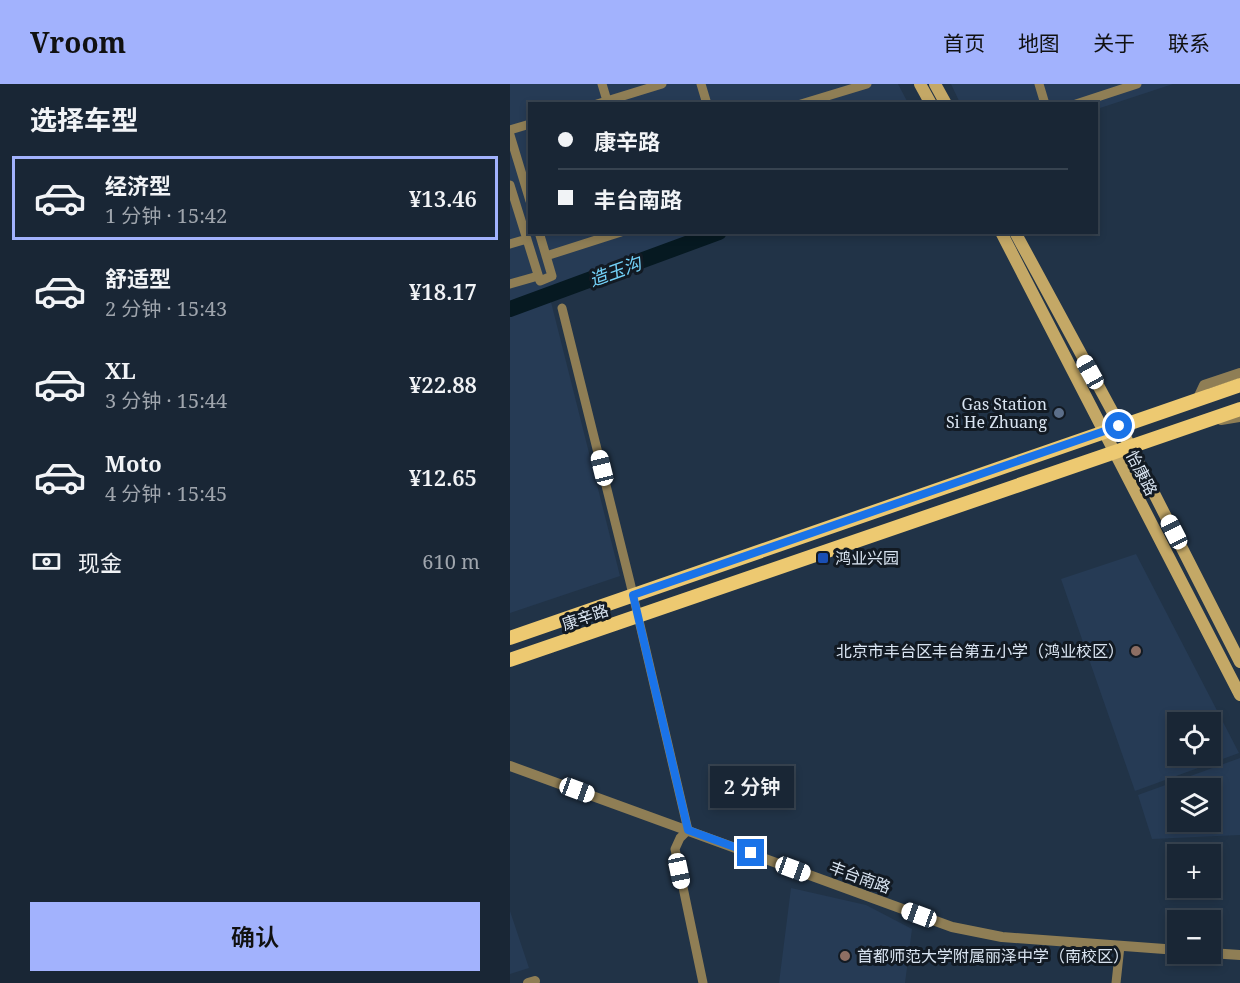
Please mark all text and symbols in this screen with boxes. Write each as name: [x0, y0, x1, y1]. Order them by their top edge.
text: Vroom: [30, 23, 126, 61]
text: 首页: [943, 29, 985, 57]
text: 地图: [1018, 29, 1060, 57]
text: 关于: [1093, 29, 1135, 57]
text: 联系: [1168, 29, 1210, 57]
text: 选择车型: [30, 101, 138, 138]
text: 康辛路: [594, 126, 660, 156]
text: 经济型: [105, 170, 171, 200]
icon: car: [33, 171, 87, 225]
text: ¥13.46: [409, 183, 477, 213]
text: 丰台南路: [594, 184, 682, 214]
text: 1 分钟 · 15:42: [105, 202, 227, 229]
water label: 造玉沟: [586, 250, 646, 292]
text: 舒适型: [105, 263, 171, 293]
icon: car: [33, 264, 87, 318]
text: ¥18.17: [409, 276, 477, 306]
text: 2 分钟 · 15:43: [105, 295, 227, 322]
car: [1073, 352, 1107, 392]
text: XL: [105, 355, 136, 385]
icon: car: [33, 357, 87, 411]
text: ¥22.88: [409, 369, 477, 399]
text: 3 分钟 · 15:44: [105, 387, 227, 414]
place label: Gas Station Si He Zhuang: [946, 393, 1047, 433]
marker: Gas Station Si He Zhuang: [1052, 406, 1066, 420]
route start: [1105, 412, 1132, 439]
street label: 怡康路: [1121, 447, 1163, 499]
text: Moto: [105, 448, 162, 478]
car: [589, 448, 615, 488]
icon: car: [33, 450, 87, 504]
text: ¥12.65: [409, 462, 477, 492]
text: 4 分钟 · 15:45: [105, 480, 227, 507]
car: [1158, 512, 1190, 552]
icon: cash: [30, 545, 63, 578]
text: 现金: [78, 547, 122, 577]
place label: 鸿业兴园: [835, 547, 899, 569]
text: 610 m: [422, 548, 480, 575]
marker: 鸿业兴园: [816, 551, 830, 565]
street label: 康辛路: [559, 599, 611, 635]
place label: 北京市丰台区丰台第五小学（鸿业校区）: [836, 640, 1124, 662]
marker: 北京市丰台区丰台第五小学（鸿业校区）: [1129, 644, 1143, 658]
map controls: [1167, 712, 1221, 964]
button: locate: [1167, 712, 1221, 766]
callout: 2 分钟: [709, 766, 793, 808]
text: 2 分钟: [724, 773, 780, 800]
car: [557, 775, 597, 805]
button: layers: [1167, 778, 1221, 832]
route end: [737, 839, 764, 866]
button: +: [1167, 844, 1221, 898]
car: [666, 852, 692, 890]
car: [773, 854, 813, 884]
street label: 丰台南路: [826, 856, 894, 898]
car: [899, 900, 939, 930]
button: 确认: [30, 902, 480, 971]
button: −: [1167, 910, 1221, 964]
place label: 首都师范大学附属丽泽中学（南校区）: [857, 945, 1129, 967]
marker: 首都师范大学附属丽泽中学（南校区）: [838, 949, 852, 963]

